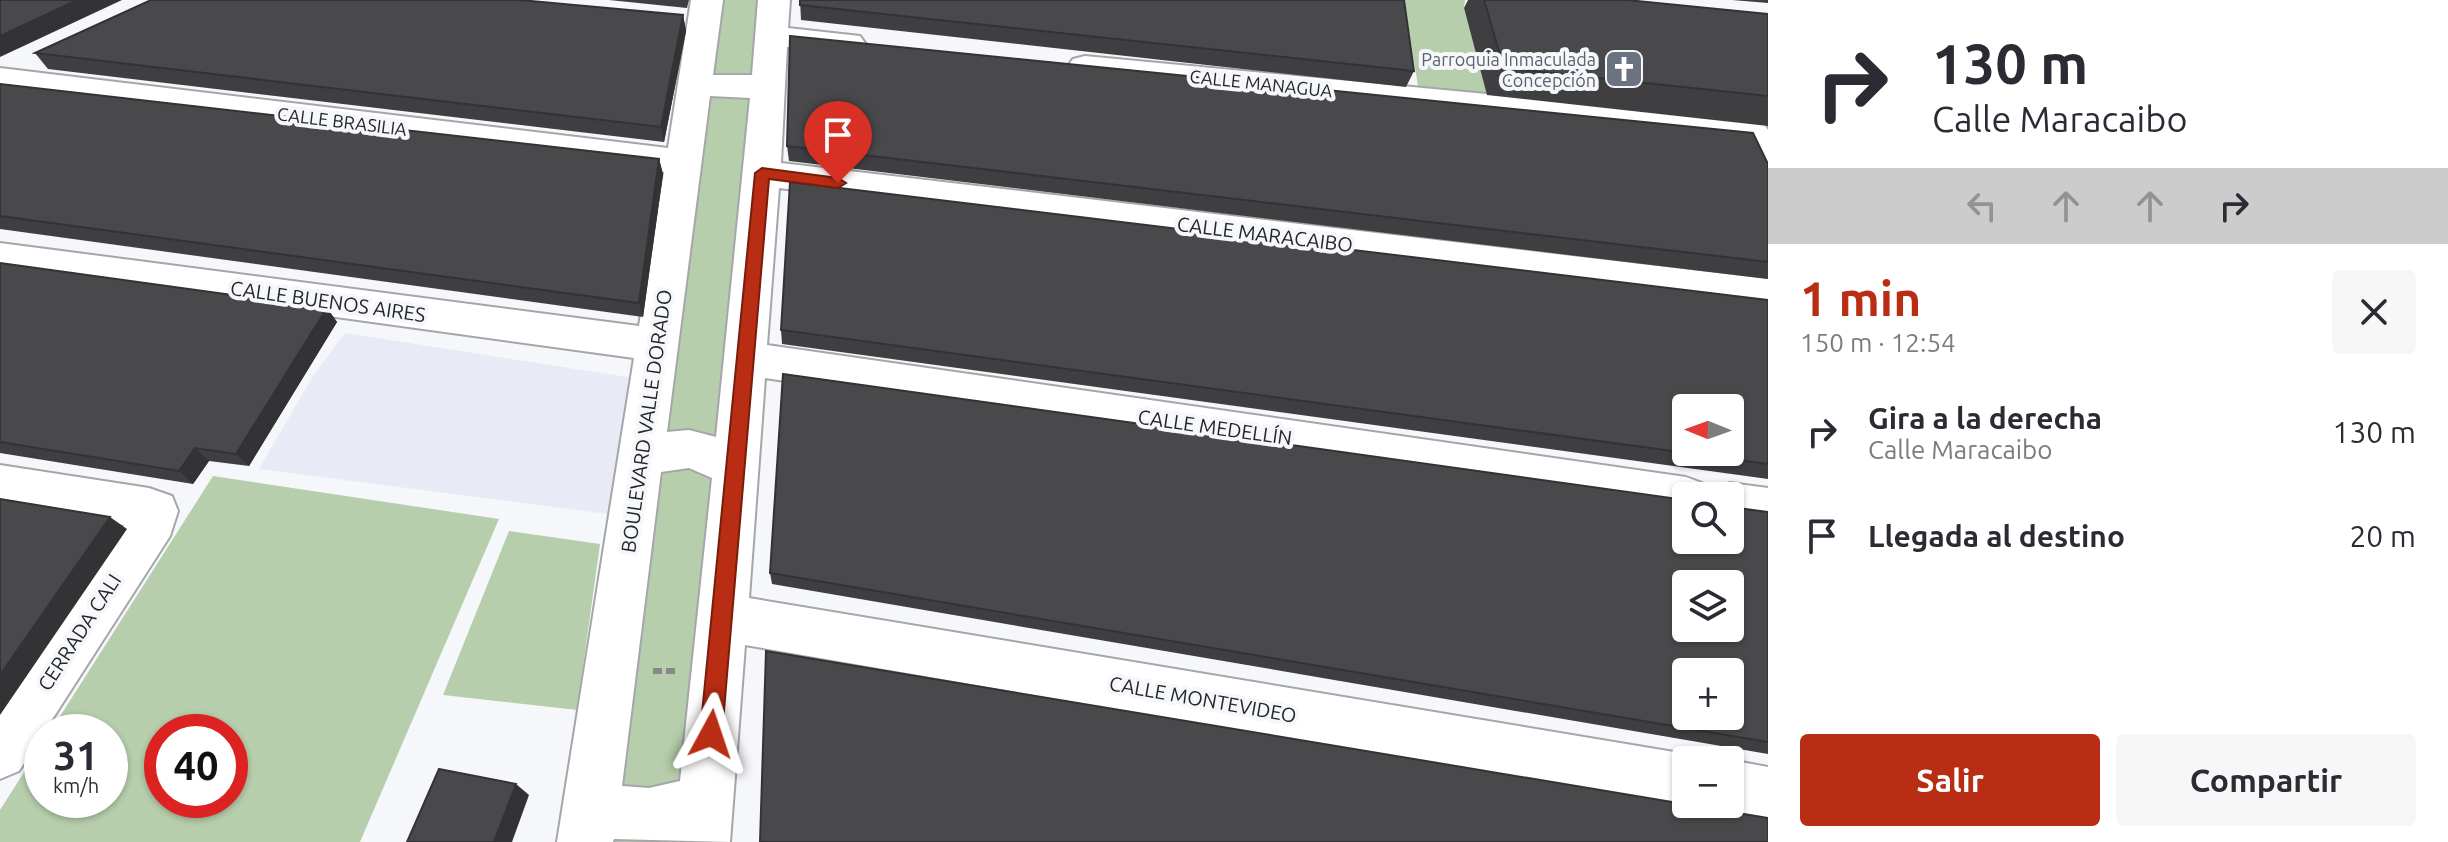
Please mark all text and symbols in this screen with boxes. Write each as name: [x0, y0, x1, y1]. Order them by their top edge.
icon: right: [1800, 32, 1904, 136]
text: 130 m: [1932, 32, 2088, 95]
church icon: Parroquia Inmaculada Concepción: [1603, 48, 1645, 90]
place label: Parroquia Inmaculada Concepción: [1421, 49, 1596, 90]
street label: CALLE MANAGUA: [1189, 66, 1334, 100]
text: Calle Maracaibo: [1932, 98, 2188, 139]
pin: [804, 101, 872, 183]
street label: CALLE BRASILIA: [276, 103, 408, 139]
icon: arrive: [816, 113, 860, 157]
icon: left: [1960, 184, 2004, 228]
icon: ahead: [2044, 184, 2088, 228]
icon: ahead: [2128, 184, 2172, 228]
icon: right: [2212, 184, 2256, 228]
street label: CALLE MARACAIBO: [1176, 212, 1354, 256]
button: close: [2332, 270, 2416, 354]
text: 1 min: [1800, 271, 1921, 325]
street label: CALLE BUENOS AIRES: [229, 276, 427, 326]
street label: BOULEVARD VALLE DORADO: [616, 288, 676, 554]
text: 150 m · 12:54: [1800, 328, 1956, 357]
north arrow: [1672, 394, 1744, 466]
map controls: [1672, 394, 1744, 818]
text: Gira a la derecha: [1868, 401, 2102, 435]
street label: CALLE MEDELLÍN: [1136, 405, 1294, 449]
icon: right: [1800, 410, 1844, 454]
text: 130 m: [2332, 415, 2416, 449]
text: Calle Maracaibo: [1868, 435, 2053, 464]
button: search: [1672, 482, 1744, 554]
icon: arrive: [1800, 514, 1844, 558]
text: Llegada al destino: [1868, 519, 2125, 553]
text: 20 m: [2349, 519, 2416, 553]
street label: CERRADA CALI: [33, 569, 125, 695]
button: layers: [1672, 570, 1744, 642]
button: +: [1672, 658, 1744, 730]
street label: CALLE MONTEVIDEO: [1108, 671, 1298, 727]
position arrow: [669, 692, 753, 776]
speed limit sign: 40: [144, 714, 248, 818]
text: 31: [53, 733, 99, 778]
button: Salir: [1800, 734, 2100, 826]
button: Compartir: [2116, 734, 2416, 826]
button: −: [1672, 746, 1744, 818]
text: km/h: [53, 774, 99, 797]

